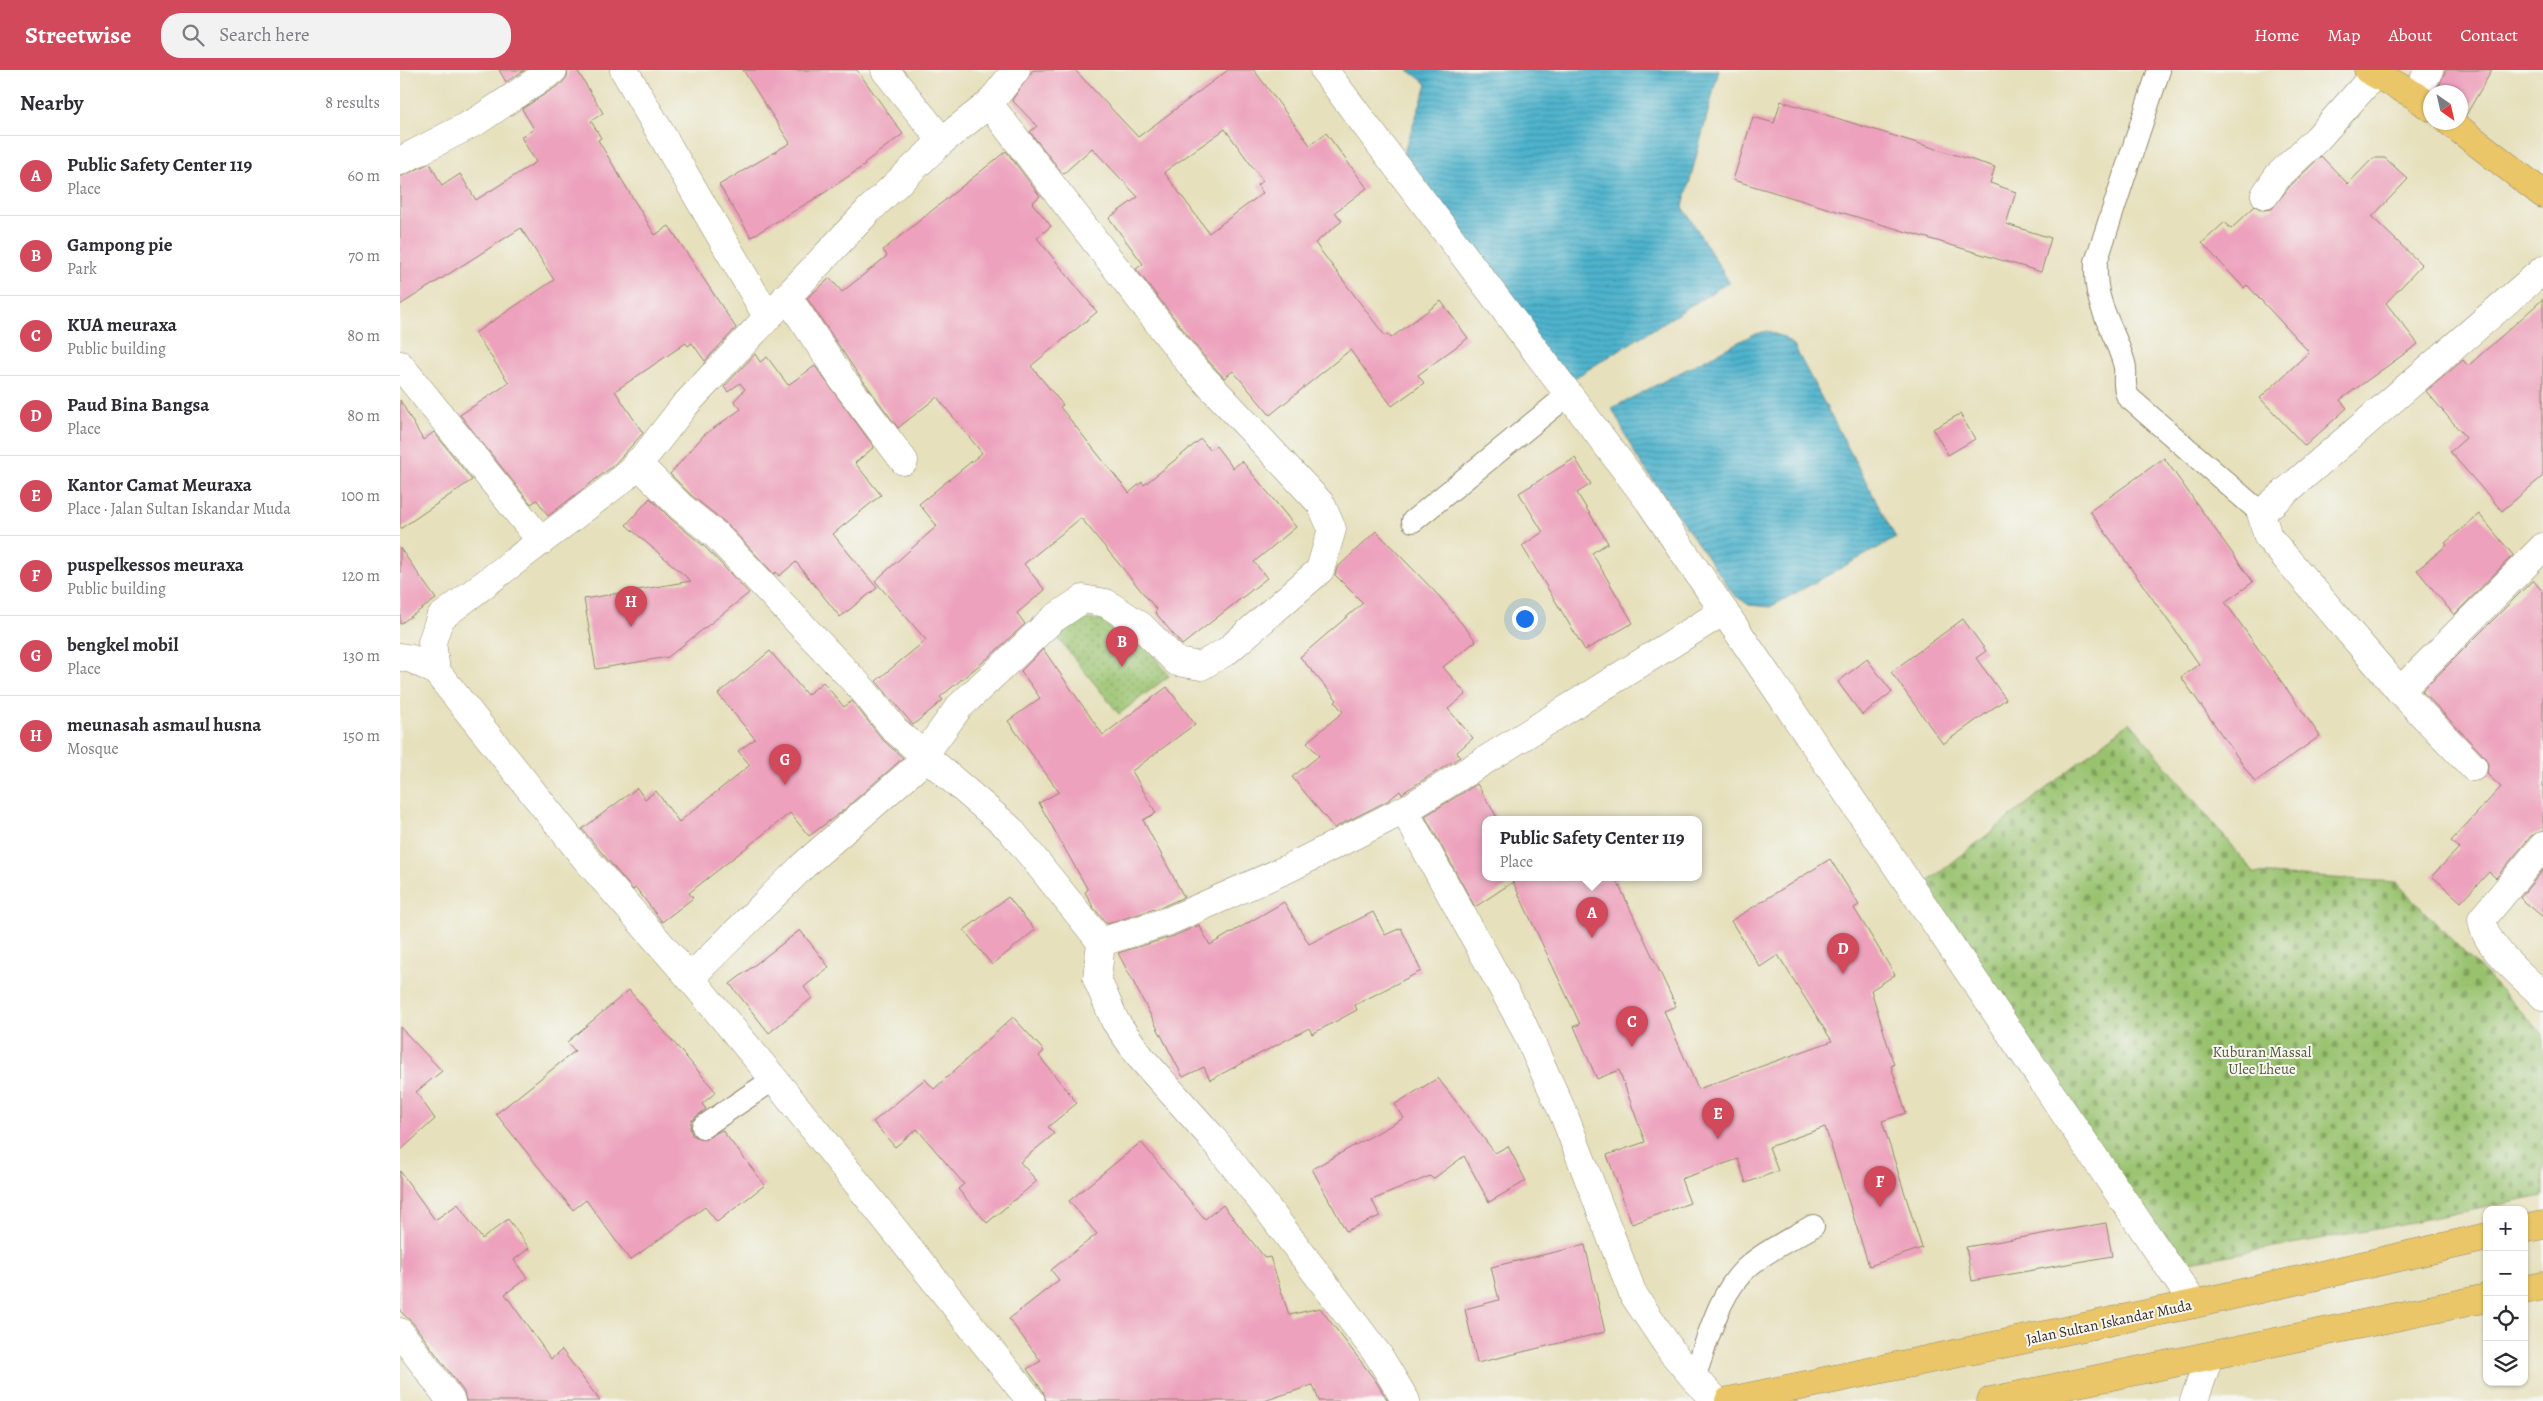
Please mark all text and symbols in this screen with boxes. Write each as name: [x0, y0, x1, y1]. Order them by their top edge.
search box: [161, 13, 511, 58]
text: Streetwise: [25, 19, 131, 51]
icon: search: [179, 21, 207, 49]
text: Search here: [219, 22, 310, 48]
text: Home: [2254, 23, 2299, 47]
text: Map: [2327, 23, 2360, 47]
text: About: [2388, 23, 2432, 47]
text: Contact: [2460, 23, 2518, 47]
north arrow: [2423, 85, 2468, 130]
text: Nearby: [20, 89, 83, 117]
text: 8 results: [325, 92, 380, 114]
text: Public Safety Center 119: [67, 152, 252, 178]
text: A: [31, 165, 41, 187]
text: 60 m: [348, 165, 380, 187]
text: Place: [67, 178, 101, 200]
text: Gampong pie: [67, 232, 173, 258]
text: B: [31, 245, 41, 267]
text: 70 m: [348, 245, 380, 267]
text: Park: [67, 258, 97, 280]
text: KUA meuraxa: [67, 312, 177, 338]
text: C: [31, 325, 41, 347]
text: 80 m: [347, 325, 380, 347]
text: Public building: [67, 338, 166, 360]
text: Paud Bina Bangsa: [67, 392, 210, 418]
text: D: [30, 405, 42, 427]
text: 80 m: [347, 405, 380, 427]
text: Place: [67, 418, 101, 440]
text: Kantor Camat Meuraxa: [67, 472, 252, 498]
text: E: [31, 485, 41, 507]
text: 100 m: [341, 485, 380, 507]
text: Place · Jalan Sultan Iskandar Muda: [67, 498, 291, 520]
text: puspelkessos meuraxa: [67, 552, 244, 578]
text: F: [32, 565, 40, 587]
text: 120 m: [342, 565, 380, 587]
text: Public building: [67, 578, 166, 600]
pin: H: [615, 586, 647, 627]
your location: [1512, 606, 1538, 632]
pin: B: [1106, 626, 1138, 667]
text: bengkel mobil: [67, 632, 178, 658]
text: G: [31, 645, 41, 667]
text: 130 m: [343, 645, 380, 667]
text: Place: [67, 658, 101, 680]
text: meunasah asmaul husna: [67, 712, 262, 738]
text: H: [30, 725, 42, 747]
text: 150 m: [343, 725, 380, 747]
text: Mosque: [67, 738, 119, 760]
pin: G: [769, 744, 801, 785]
popup: [1482, 816, 1702, 881]
text: Public Safety Center 119: [1499, 825, 1685, 851]
text: Place: [1499, 851, 1533, 873]
pin: A: [1576, 897, 1608, 938]
pin: D: [1827, 933, 1859, 974]
pin: C: [1616, 1006, 1648, 1047]
park label: Kuburan Massal Ulee Lheue: [2212, 1042, 2312, 1079]
pin: E: [1702, 1098, 1734, 1139]
pin: F: [1864, 1166, 1896, 1207]
map controls: [2483, 1206, 2528, 1386]
button: +: [2483, 1206, 2528, 1251]
button: −: [2483, 1251, 2528, 1296]
street label: Jalan Sultan Iskandar Muda: [2024, 1295, 2194, 1349]
button: locate: [2483, 1296, 2528, 1341]
button: layers: [2483, 1341, 2528, 1386]

